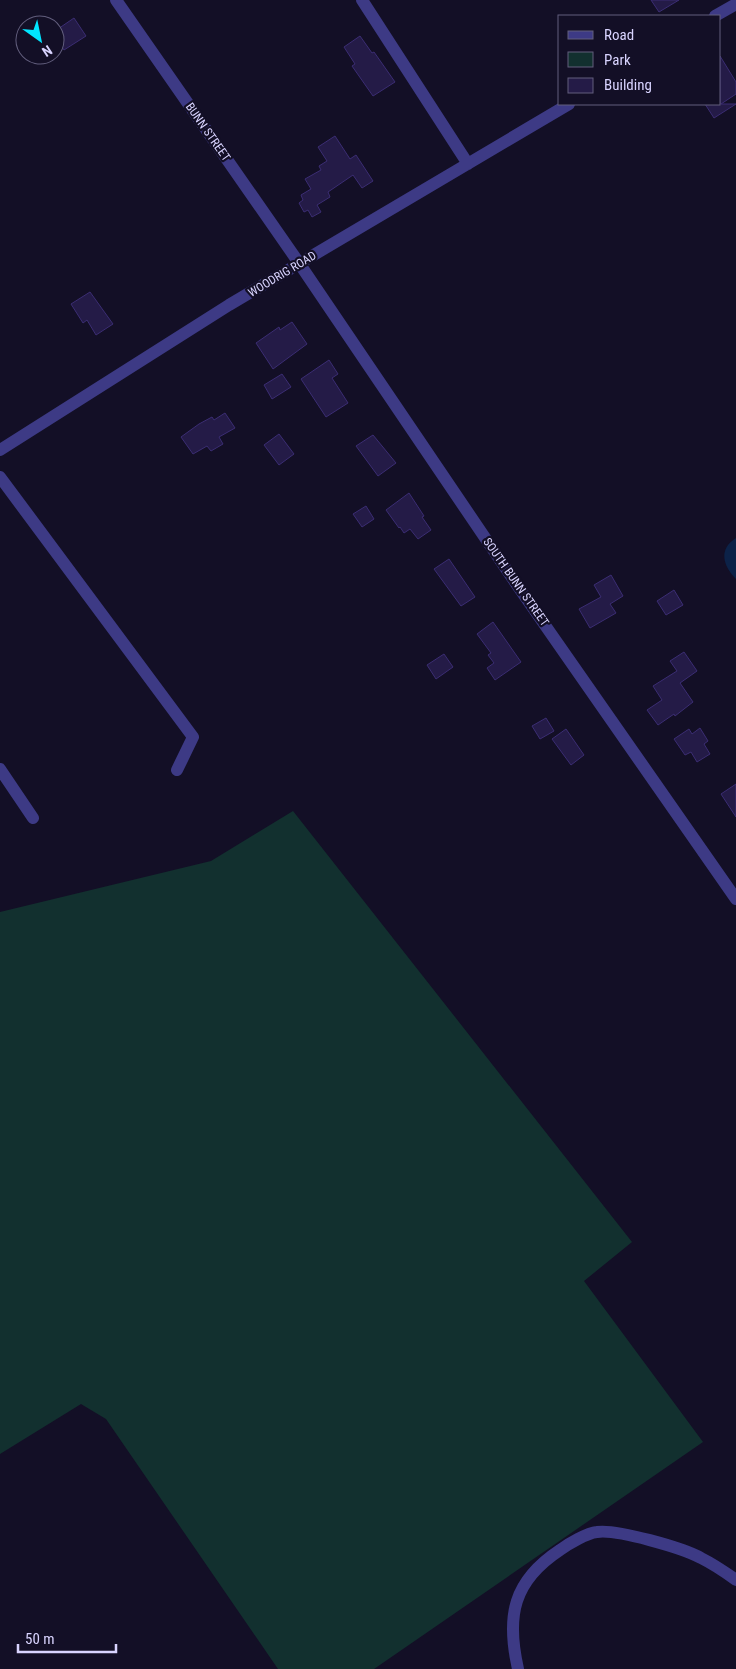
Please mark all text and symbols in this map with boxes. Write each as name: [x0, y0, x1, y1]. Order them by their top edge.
north arrow: [15, 15, 65, 65]
legend: [558, 15, 721, 105]
text: Road: [604, 26, 634, 44]
text: N: [39, 42, 55, 60]
text: Park: [604, 51, 631, 69]
text: Building: [604, 76, 652, 94]
street label: BUNN STREET: [183, 100, 233, 164]
street label: WOODRIG ROAD: [245, 248, 319, 300]
street label: SOUTH BUNN STREET: [480, 535, 552, 629]
scale bar: [18, 1622, 115, 1654]
text: 50 m: [25, 1630, 55, 1648]

